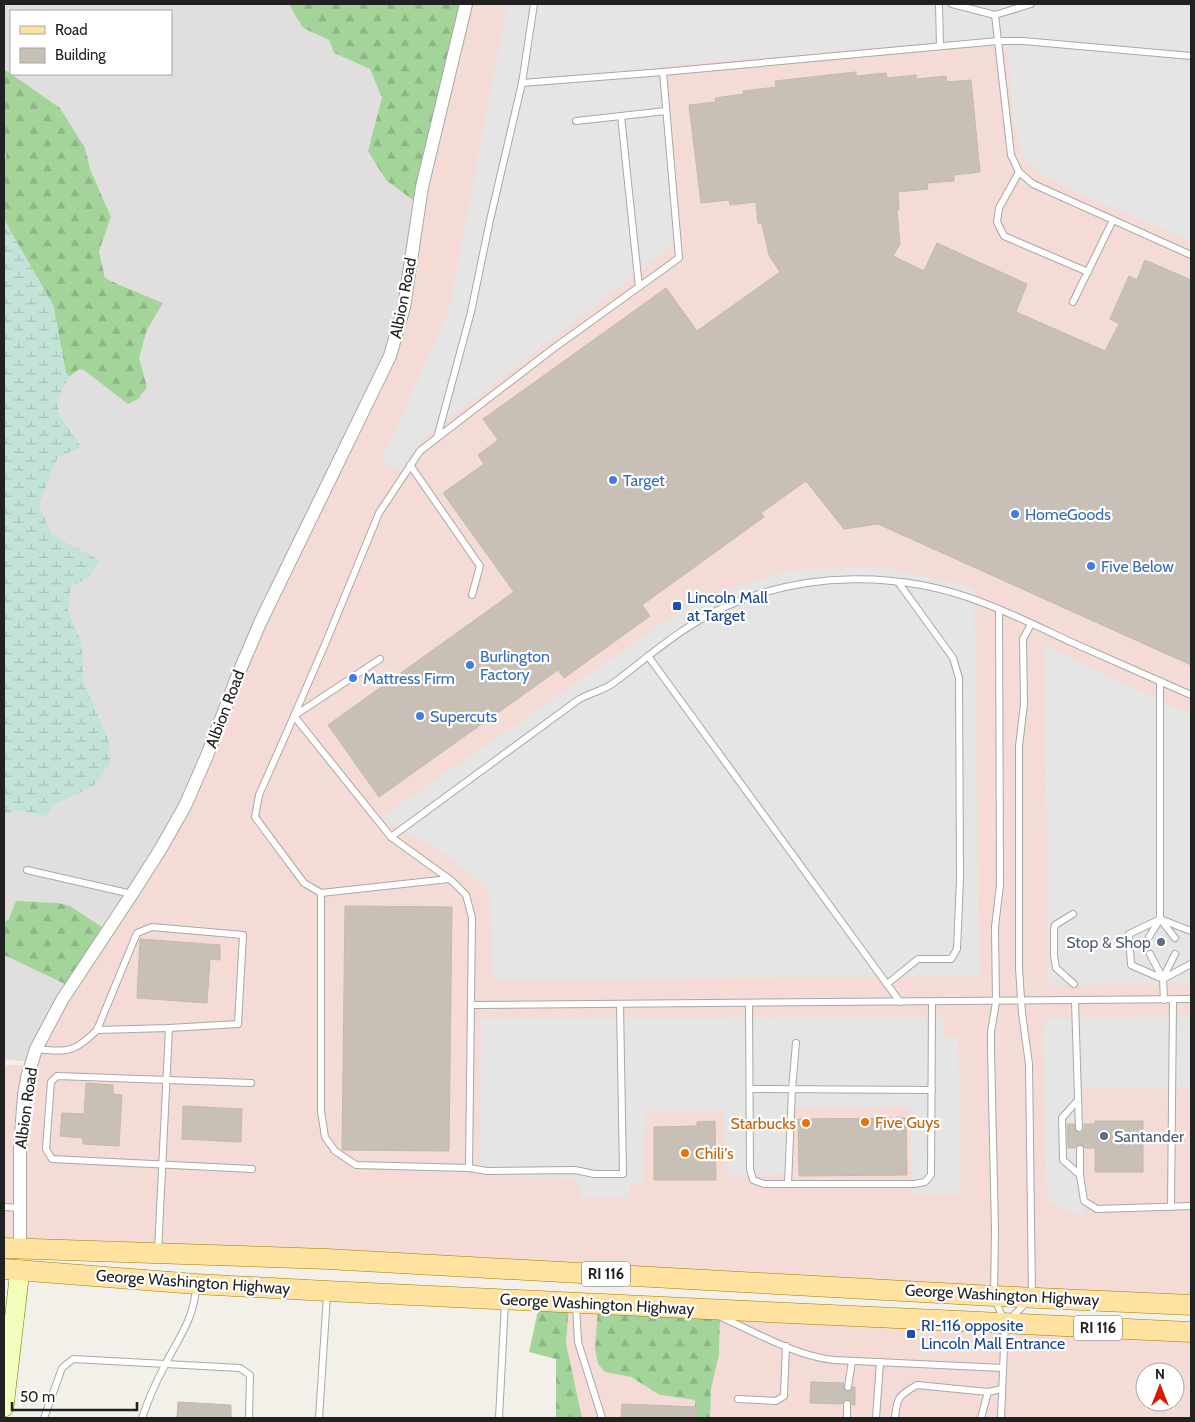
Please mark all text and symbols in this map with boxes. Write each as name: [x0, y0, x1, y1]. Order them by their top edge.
legend: [10, 10, 172, 75]
text: Road: [55, 21, 88, 39]
text: Building: [55, 46, 106, 64]
street label: Albion Road: [386, 256, 420, 340]
place label: Target: [623, 471, 665, 490]
marker: Target: [607, 474, 619, 486]
place label: HomeGoods: [1025, 505, 1111, 524]
marker: HomeGoods: [1009, 508, 1021, 520]
place label: Five Below: [1101, 557, 1174, 576]
marker: Five Below: [1085, 560, 1097, 572]
place label: Lincoln Mall at Target: [687, 588, 768, 625]
marker: Lincoln Mall at Target: [671, 600, 683, 612]
place label: Burlington Factory: [480, 647, 550, 684]
marker: Burlington Factory: [464, 659, 476, 671]
street label: Albion Road: [201, 667, 249, 751]
place label: Mattress Firm: [363, 669, 455, 688]
marker: Mattress Firm: [347, 672, 359, 684]
place label: Supercuts: [430, 707, 498, 726]
marker: Supercuts: [414, 710, 426, 722]
place label: Stop & Shop: [1066, 933, 1151, 952]
marker: Stop & Shop: [1155, 936, 1167, 948]
street label: Albion Road: [11, 1066, 41, 1150]
place label: Five Guys: [875, 1113, 940, 1132]
place label: Starbucks: [730, 1114, 796, 1133]
marker: Five Guys: [859, 1116, 871, 1128]
marker: Starbucks: [800, 1117, 812, 1129]
place label: Santander: [1114, 1127, 1185, 1146]
marker: Santander: [1098, 1130, 1110, 1142]
place label: Chili's: [695, 1144, 734, 1163]
marker: Chili's: [679, 1147, 691, 1159]
road number: RI 116: [582, 1262, 630, 1286]
street label: George Washington Highway: [95, 1266, 291, 1298]
street label: George Washington Highway: [904, 1280, 1100, 1310]
street label: George Washington Highway: [499, 1289, 695, 1319]
place label: RI-116 opposite Lincoln Mall Entrance: [921, 1316, 1065, 1353]
road number: RI 116: [1074, 1316, 1122, 1340]
marker: RI-116 opposite Lincoln Mall Entrance: [905, 1328, 917, 1340]
north arrow: [1135, 1362, 1185, 1412]
text: N: [1155, 1365, 1165, 1383]
scale bar: [12, 1380, 138, 1412]
text: 50 m: [20, 1388, 55, 1406]

